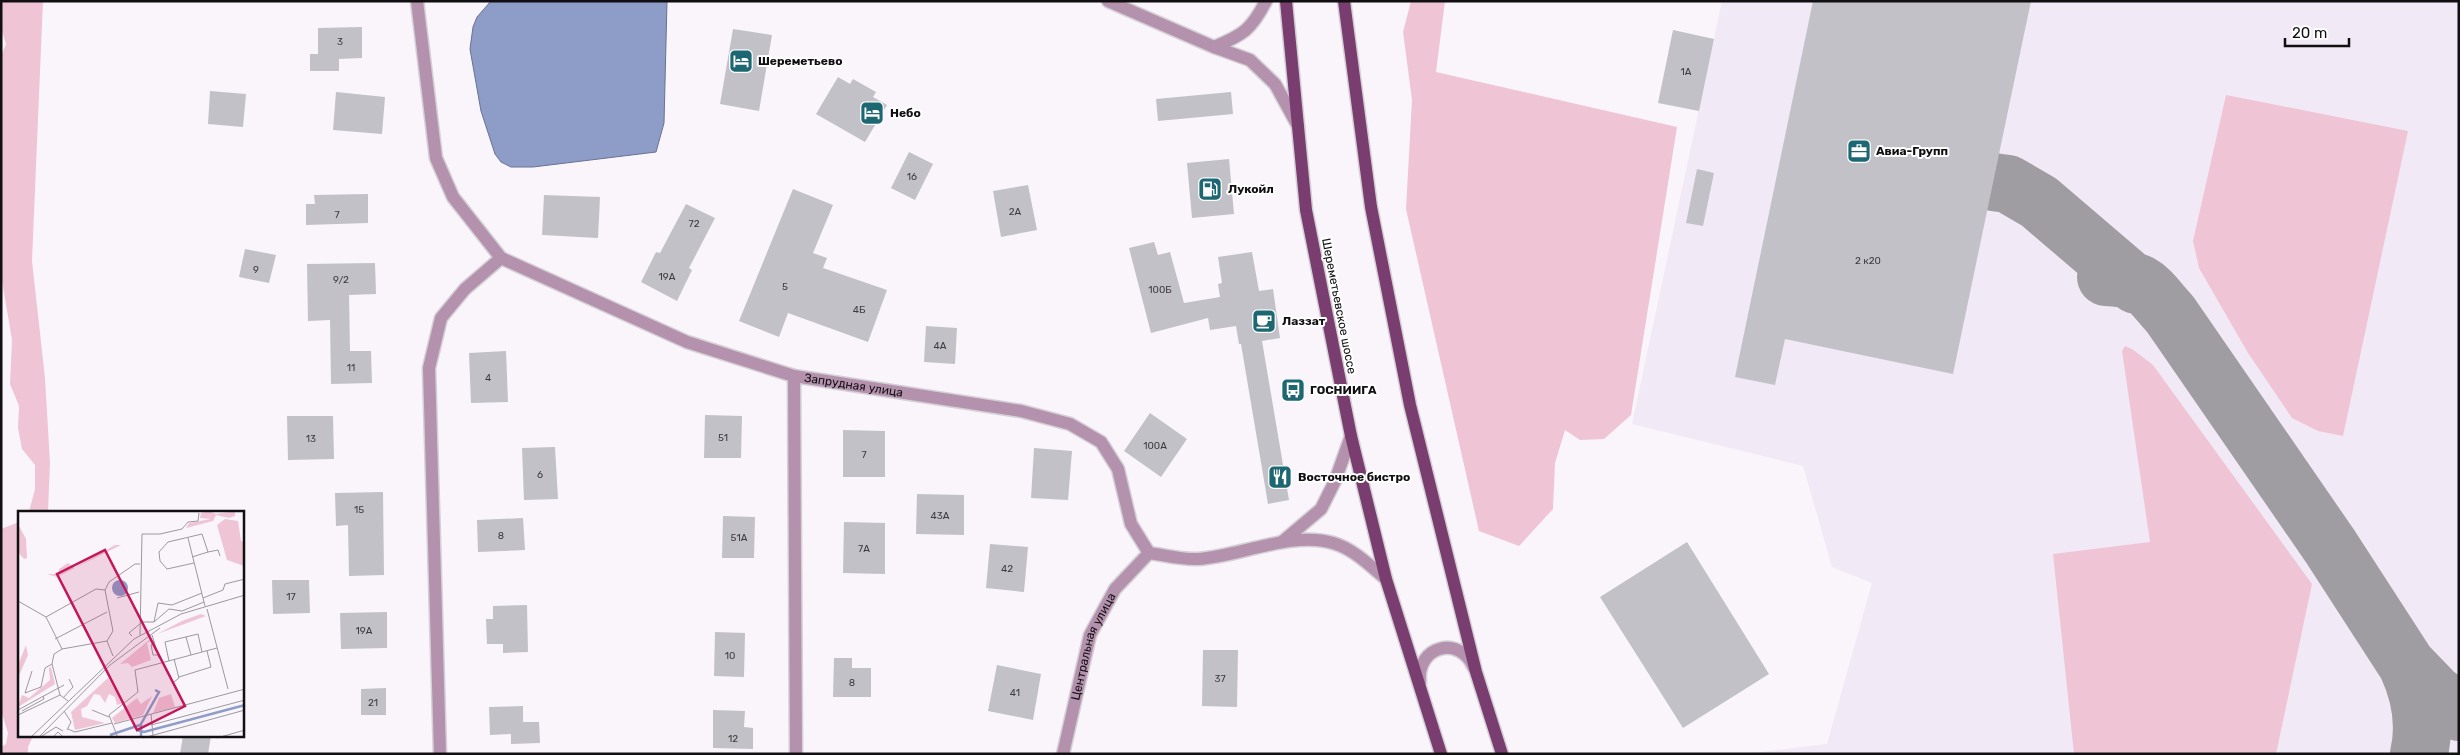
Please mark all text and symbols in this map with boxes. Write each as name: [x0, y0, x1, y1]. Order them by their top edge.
scale bar: [2285, 15, 2349, 47]
text: 20 m: [2292, 24, 2327, 42]
house number: 3: [337, 36, 343, 48]
hotel icon: Шереметьево: [728, 48, 754, 74]
place label: Шереметьево: [758, 54, 843, 68]
house number: 1А: [1681, 66, 1692, 78]
hotel icon: Небо: [859, 100, 885, 126]
place label: Небо: [890, 106, 921, 120]
office icon: Авиа-Групп: [1846, 138, 1872, 164]
place label: Авиа-Групп: [1876, 144, 1948, 158]
house number: 16: [907, 171, 917, 183]
fuel station icon: Лукойл: [1197, 176, 1223, 202]
place label: Лукойл: [1228, 182, 1274, 196]
house number: 2А: [1009, 206, 1022, 218]
house number: 7: [334, 209, 340, 221]
house number: 72: [689, 218, 700, 230]
street label: Шереметьевское шоссе: [1319, 237, 1359, 375]
house number: 2 к20: [1855, 255, 1881, 267]
house number: 9: [253, 264, 259, 276]
house number: 19А: [659, 271, 676, 283]
house number: 9/2: [333, 274, 349, 286]
house number: 5: [782, 281, 788, 293]
house number: 100Б: [1148, 284, 1172, 296]
house number: 4Б: [853, 304, 866, 316]
cafe icon: Лаззат: [1251, 308, 1277, 334]
place label: Лаззат: [1282, 314, 1326, 328]
house number: 4А: [934, 340, 947, 352]
house number: 11: [347, 362, 355, 374]
street label: Запрудная улица: [803, 371, 904, 400]
house number: 4: [485, 372, 491, 384]
bus stop icon: ГОСНИИГА: [1280, 377, 1306, 403]
place label: ГОСНИИГА: [1310, 383, 1377, 397]
house number: 51: [718, 432, 728, 444]
house number: 13: [306, 433, 316, 445]
house number: 100А: [1143, 440, 1167, 452]
house number: 7: [861, 449, 867, 461]
restaurant icon: Восточное бистро: [1267, 464, 1293, 490]
house number: 6: [537, 469, 543, 481]
place label: Восточное бистро: [1298, 470, 1410, 484]
house number: 15: [354, 504, 364, 516]
house number: 43А: [931, 510, 950, 522]
inset map: [18, 511, 244, 738]
house number: 8: [498, 530, 504, 542]
house number: 51А: [731, 532, 748, 544]
house number: 7А: [858, 543, 870, 555]
house number: 42: [1001, 563, 1013, 575]
house number: 17: [286, 591, 296, 603]
street label: Центральная улица: [1068, 591, 1119, 702]
house number: 19А: [356, 625, 373, 637]
house number: 10: [725, 650, 735, 662]
house number: 37: [1214, 673, 1226, 685]
house number: 8: [849, 677, 855, 689]
house number: 41: [1010, 687, 1020, 699]
house number: 21: [368, 697, 378, 709]
house number: 12: [728, 733, 738, 745]

